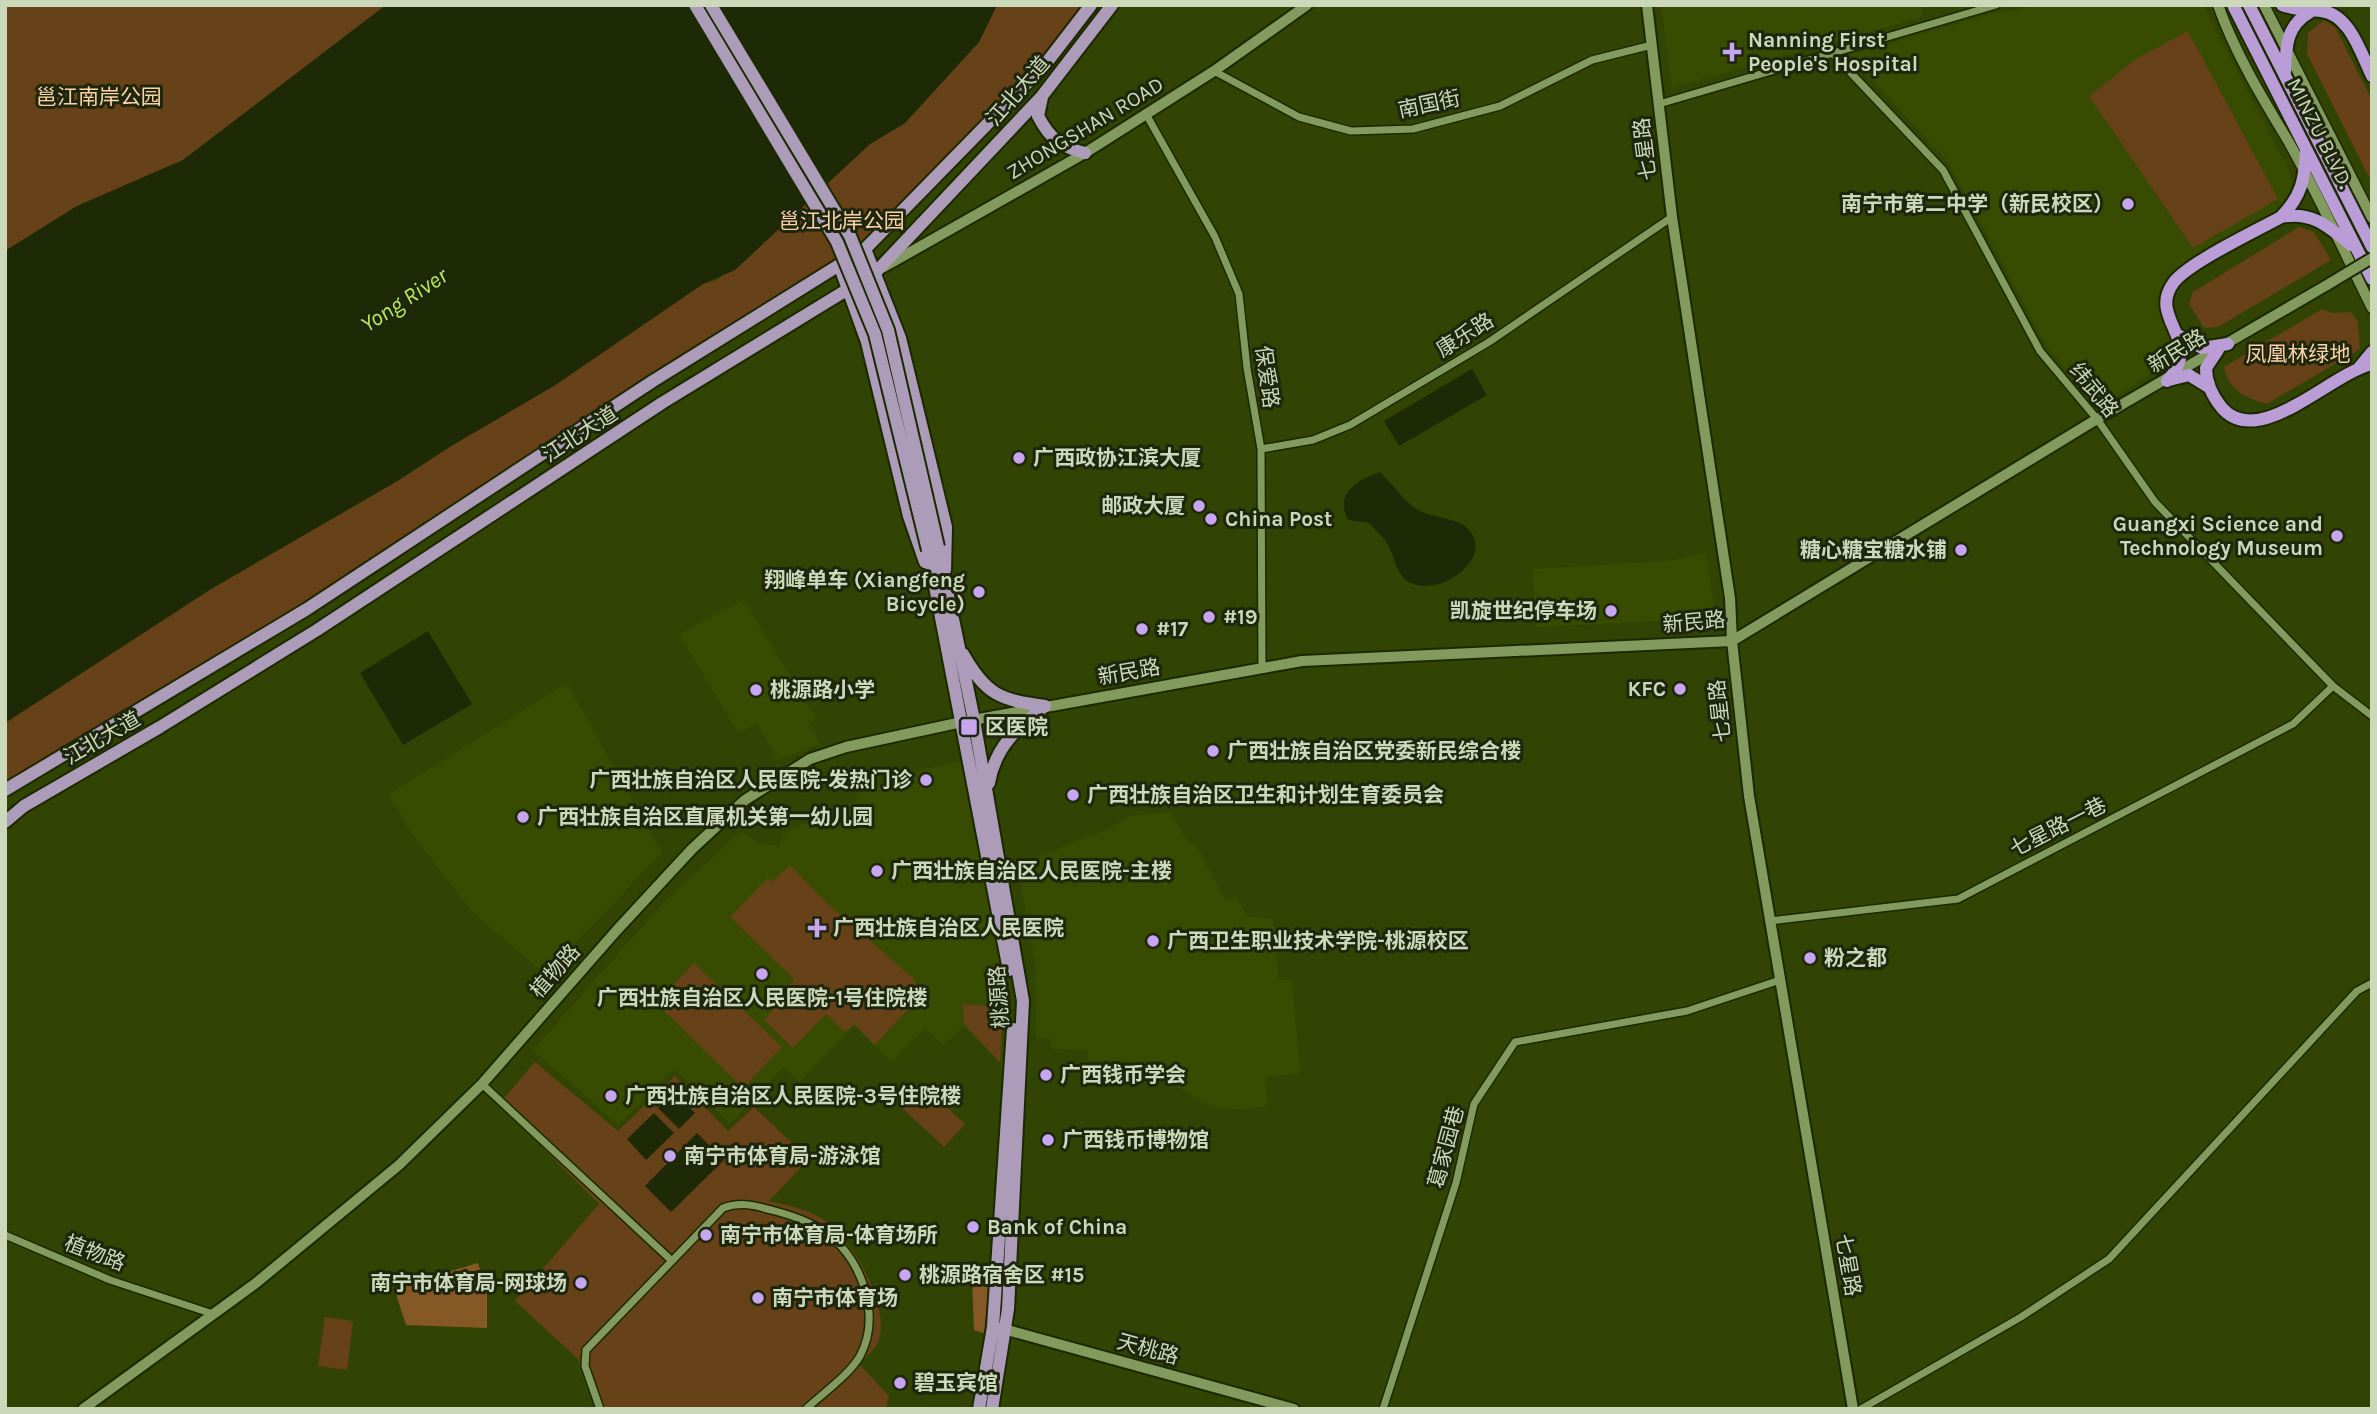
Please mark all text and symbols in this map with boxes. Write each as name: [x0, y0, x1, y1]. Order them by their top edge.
place label: Nanning First People's Hospital: [1748, 28, 1918, 76]
marker: Nanning First People's Hospital: [1722, 42, 1742, 62]
street label: 江北大道: [981, 51, 1055, 131]
street label: ZHONGSHAN ROAD: [1002, 72, 1168, 184]
street label: MINZU BLVD.: [2282, 74, 2358, 192]
park label: 邕江南岸公园: [36, 85, 162, 109]
street label: 南国街: [1396, 86, 1462, 122]
street label: 七星路: [1629, 116, 1661, 182]
place label: 南宁市第二中学（新民校区）: [1841, 192, 2114, 216]
marker: 南宁市第二中学（新民校区）: [2120, 196, 2136, 212]
park label: 邕江北岸公园: [779, 209, 905, 233]
water label: Yong River: [355, 261, 453, 338]
street label: 康乐路: [1432, 308, 1498, 362]
street label: 新民路: [2144, 324, 2210, 378]
park label: 凤凰林绿地: [2246, 342, 2351, 366]
street label: 保爱路: [1251, 344, 1283, 410]
street label: 纬武路: [2065, 358, 2123, 422]
street label: 江北大道: [538, 401, 622, 467]
place label: 广西政协江滨大厦: [1033, 446, 1201, 470]
marker: 广西政协江滨大厦: [1011, 450, 1027, 466]
place label: 邮政大厦: [1101, 494, 1185, 518]
marker: 邮政大厦: [1191, 498, 1207, 514]
place label: China Post: [1225, 507, 1332, 531]
marker: China Post: [1203, 511, 1219, 527]
place label: Guangxi Science and Technology Museum: [2113, 512, 2323, 560]
marker: Guangxi Science and Technology Museum: [2329, 528, 2345, 544]
place label: 糖心糖宝糖水铺: [1800, 538, 1947, 562]
marker: 糖心糖宝糖水铺: [1953, 542, 1969, 558]
place label: 翔峰单车 (Xiangfeng Bicycle): [764, 568, 965, 616]
marker: 翔峰单车 (Xiangfeng Bicycle): [971, 584, 987, 600]
place label: 凯旋世纪停车场: [1450, 599, 1597, 623]
marker: 凯旋世纪停车场: [1603, 603, 1619, 619]
place label: #19: [1223, 605, 1258, 629]
street label: 新民路: [1662, 607, 1726, 637]
marker: #19: [1201, 609, 1217, 625]
place label: #17: [1156, 617, 1189, 641]
marker: #17: [1134, 621, 1150, 637]
street label: 新民路: [1096, 655, 1162, 689]
place label: KFC: [1627, 677, 1666, 701]
place label: 桃源路小学: [770, 678, 875, 702]
street label: 七星路: [1705, 678, 1735, 744]
marker: KFC: [1672, 681, 1688, 697]
marker: 桃源路小学: [748, 682, 764, 698]
street label: 江北大道: [60, 707, 144, 769]
place label: 区医院: [985, 715, 1048, 739]
marker: 区医院: [959, 717, 979, 737]
place label: 广西壮族自治区党委新民综合楼: [1227, 739, 1521, 763]
marker: 广西壮族自治区党委新民综合楼: [1205, 743, 1221, 759]
place label: 广西壮族自治区人民医院-发热门诊: [589, 768, 913, 792]
marker: 广西壮族自治区人民医院-发热门诊: [918, 772, 934, 788]
place label: 广西壮族自治区卫生和计划生育委员会: [1087, 783, 1444, 807]
marker: 广西壮族自治区卫生和计划生育委员会: [1065, 787, 1081, 803]
street label: 七星路一巷: [2006, 792, 2110, 862]
place label: 广西壮族自治区直属机关第一幼儿园: [537, 805, 873, 829]
marker: 广西壮族自治区直属机关第一幼儿园: [515, 809, 531, 825]
place label: 广西壮族自治区人民医院-主楼: [891, 859, 1172, 883]
marker: 广西壮族自治区人民医院-主楼: [869, 863, 885, 879]
place label: 广西壮族自治区人民医院: [833, 916, 1064, 940]
marker: 广西壮族自治区人民医院: [807, 918, 827, 938]
place label: 广西卫生职业技术学院-桃源校区: [1167, 929, 1469, 953]
marker: 广西卫生职业技术学院-桃源校区: [1145, 933, 1161, 949]
street label: 植物路: [525, 939, 585, 1003]
place label: 粉之都: [1824, 946, 1887, 970]
marker: 粉之都: [1802, 950, 1818, 966]
street label: 桃源路: [985, 965, 1013, 1029]
marker: 广西壮族自治区人民医院-1号住院楼: [754, 966, 770, 982]
place label: 广西壮族自治区人民医院-1号住院楼: [597, 986, 927, 1010]
place label: 广西钱币学会: [1060, 1063, 1186, 1087]
marker: 广西钱币学会: [1038, 1067, 1054, 1083]
place label: 广西壮族自治区人民医院-3号住院楼: [625, 1084, 961, 1108]
marker: 广西壮族自治区人民医院-3号住院楼: [603, 1088, 619, 1104]
street label: 葛家园巷: [1424, 1103, 1468, 1191]
place label: 广西钱币博物馆: [1062, 1128, 1209, 1152]
marker: 广西钱币博物馆: [1040, 1132, 1056, 1148]
place label: 南宁市体育局-游泳馆: [684, 1144, 881, 1168]
marker: 南宁市体育局-游泳馆: [662, 1148, 678, 1164]
place label: Bank of China: [987, 1215, 1127, 1239]
marker: Bank of China: [965, 1219, 981, 1235]
place label: 南宁市体育局-体育场所: [720, 1223, 938, 1247]
marker: 南宁市体育局-体育场所: [698, 1227, 714, 1243]
street label: 植物路: [61, 1231, 129, 1275]
street label: 七星路: [1831, 1232, 1865, 1298]
place label: 桃源路宿舍区 #15: [919, 1263, 1084, 1287]
marker: 桃源路宿舍区 #15: [897, 1267, 913, 1283]
place label: 南宁市体育局-网球场: [370, 1271, 567, 1295]
marker: 南宁市体育局-网球场: [573, 1275, 589, 1291]
place label: 南宁市体育场: [772, 1286, 898, 1310]
marker: 南宁市体育场: [750, 1290, 766, 1306]
street label: 天桃路: [1114, 1329, 1182, 1369]
place label: 碧玉宾馆: [914, 1371, 998, 1395]
marker: 碧玉宾馆: [892, 1375, 908, 1391]

